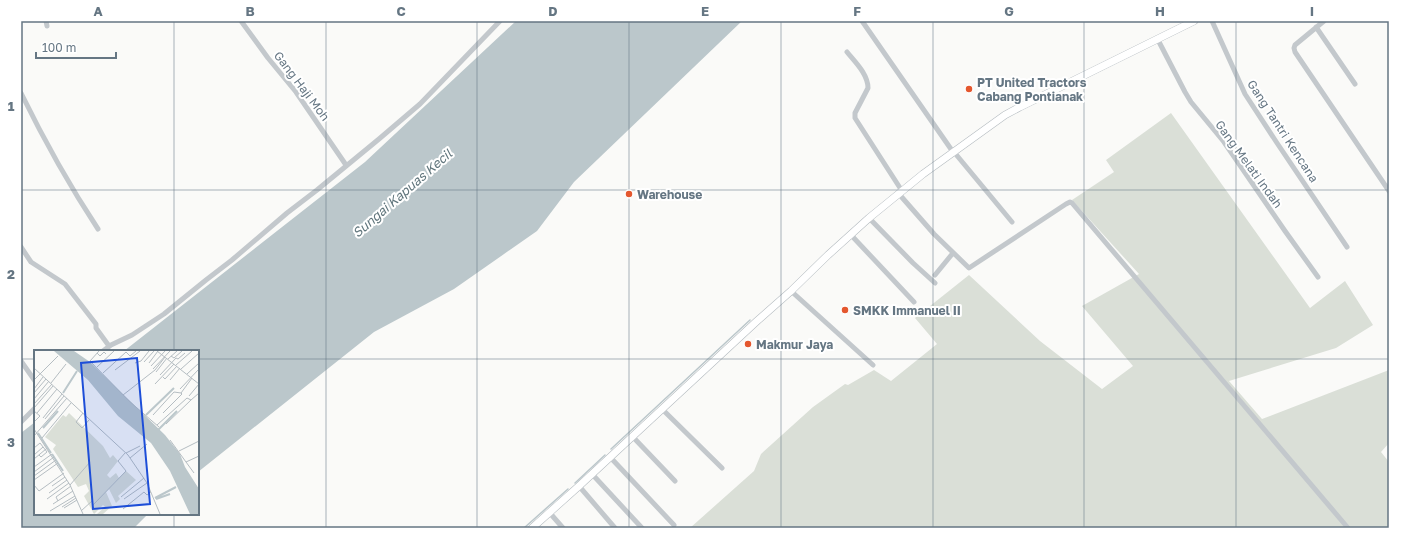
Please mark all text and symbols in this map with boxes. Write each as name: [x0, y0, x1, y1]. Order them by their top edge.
text: A: [93, 3, 103, 19]
text: B: [245, 3, 255, 19]
text: C: [396, 3, 406, 19]
text: D: [548, 3, 558, 19]
text: E: [701, 3, 709, 19]
text: F: [853, 3, 861, 19]
text: G: [1004, 3, 1014, 19]
text: H: [1155, 3, 1165, 19]
text: I: [1310, 3, 1314, 19]
scale bar: [36, 34, 116, 60]
text: 100 m: [42, 40, 76, 55]
street label: Gang Haji Moh: [271, 48, 333, 124]
place label: PT United Tractors Cabang Pontianak: [977, 75, 1087, 104]
street label: Gang Tantri Kencana: [1244, 77, 1322, 185]
marker: PT United Tractors Cabang Pontianak: [964, 84, 974, 94]
text: 1: [8, 98, 15, 114]
street label: Gang Melati Indah: [1212, 117, 1286, 211]
water label: Sungai Kapuas Kecil: [349, 145, 456, 241]
place label: Warehouse: [637, 187, 702, 202]
marker: Warehouse: [624, 189, 634, 199]
text: 2: [7, 266, 15, 282]
place label: SMKK Immanuel II: [853, 303, 961, 318]
marker: SMKK Immanuel II: [840, 305, 850, 315]
place label: Makmur Jaya: [756, 337, 833, 352]
marker: Makmur Jaya: [743, 339, 753, 349]
inset map: [34, 350, 199, 515]
text: 3: [7, 434, 15, 450]

